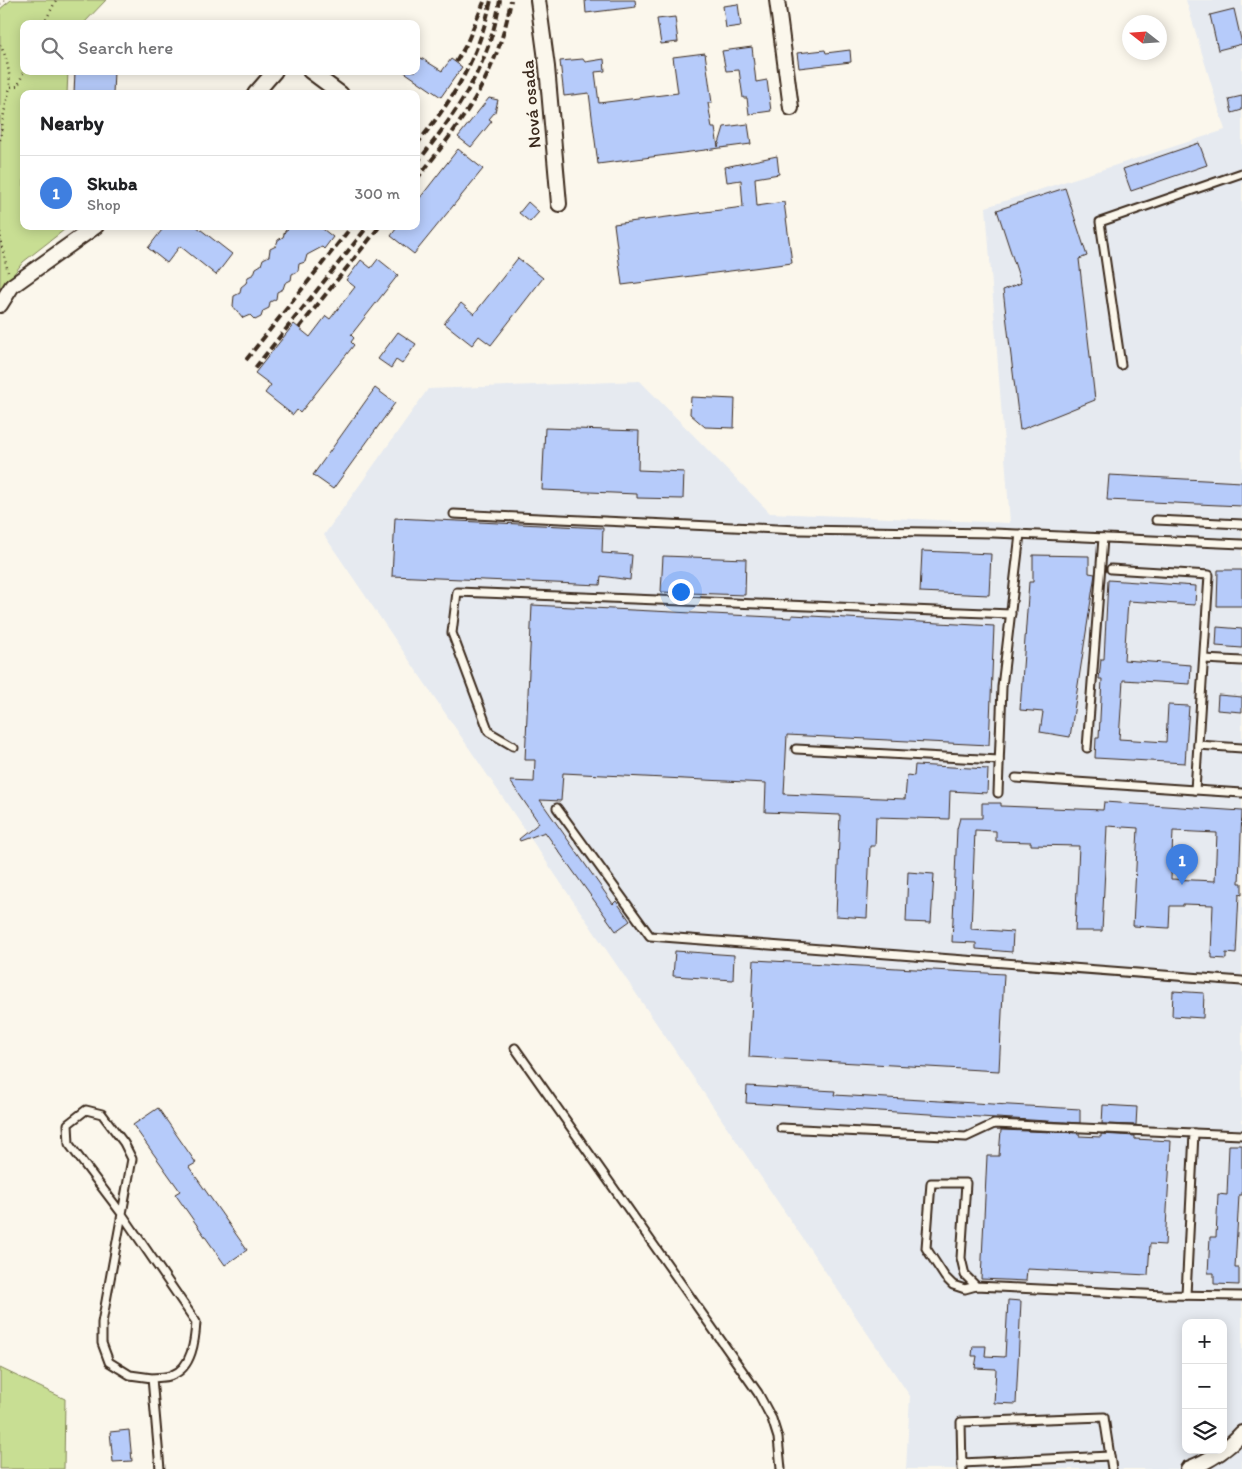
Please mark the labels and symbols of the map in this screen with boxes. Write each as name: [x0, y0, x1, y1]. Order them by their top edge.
north arrow: [1122, 15, 1167, 60]
street label: Nová osada: [516, 58, 546, 149]
your location: [668, 579, 694, 605]
pin: 1: [1166, 844, 1198, 885]

